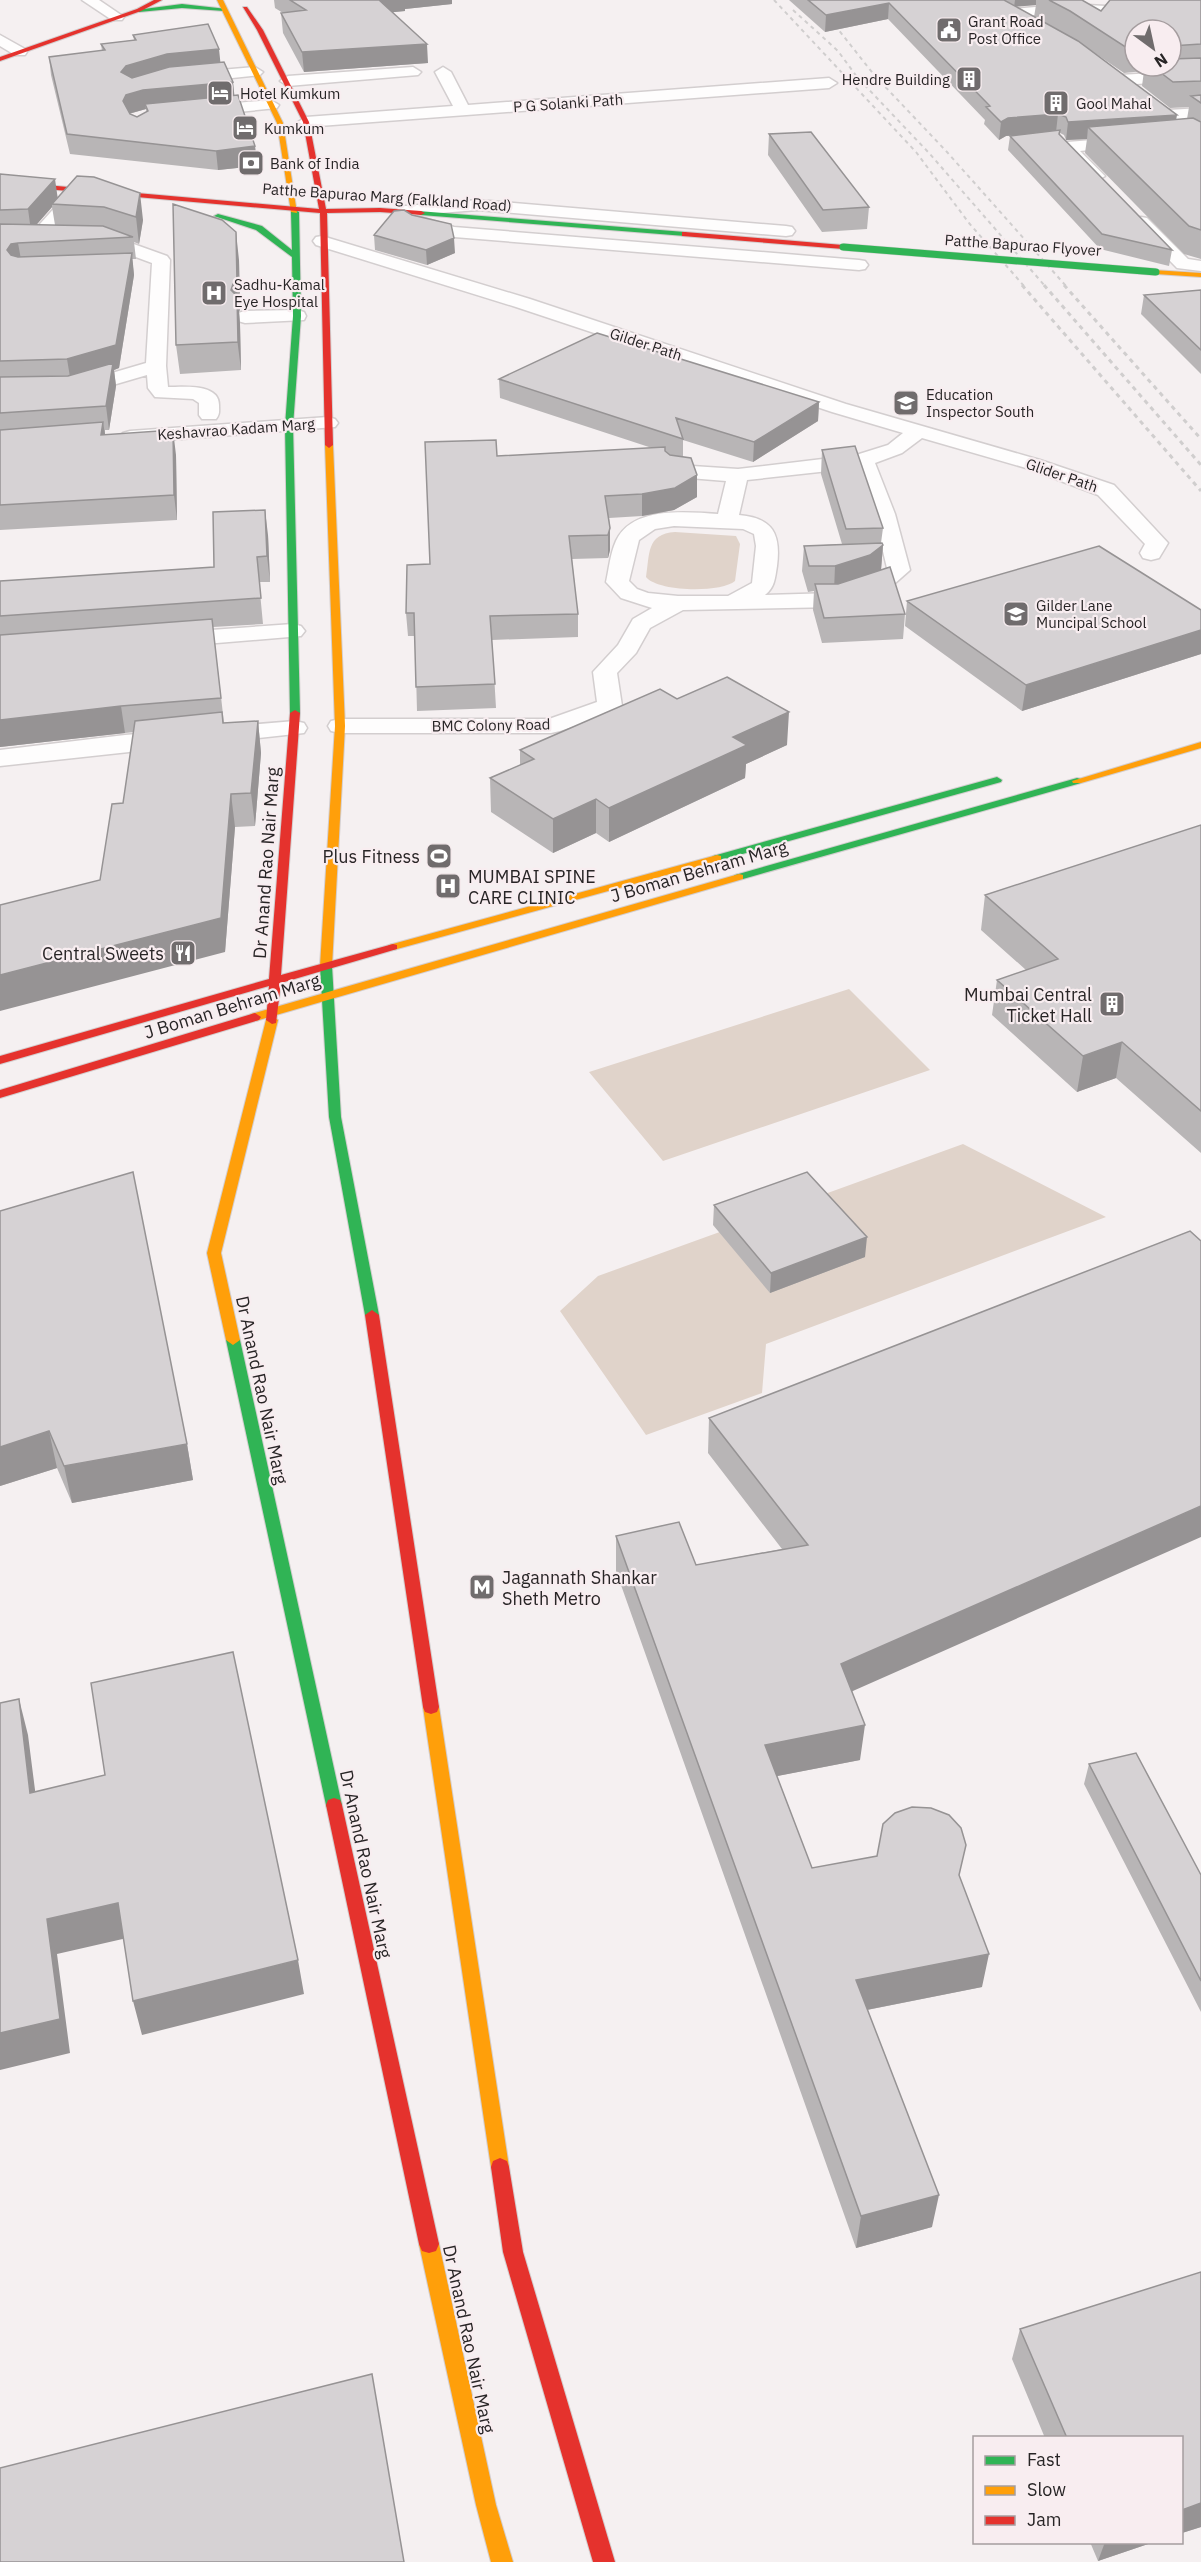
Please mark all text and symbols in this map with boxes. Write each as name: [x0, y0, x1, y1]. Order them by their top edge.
place label: Grant Road Post Office: [968, 12, 1044, 48]
public building icon: Grant Road Post Office: [934, 15, 964, 45]
north arrow: [1123, 18, 1183, 78]
text: N: [1151, 49, 1171, 72]
building icon: Hendre Building: [954, 64, 984, 94]
place label: Hendre Building: [842, 70, 950, 89]
hotel icon: Hotel Kumkum: [205, 78, 235, 108]
place label: Hotel Kumkum: [240, 84, 340, 103]
building icon: Gool Mahal: [1041, 88, 1071, 118]
street label: P G Solanki Path: [512, 90, 624, 116]
place label: Gool Mahal: [1076, 94, 1152, 113]
hotel icon: Kumkum: [230, 113, 260, 143]
place label: Kumkum: [264, 119, 324, 138]
bank icon: Bank of India: [236, 148, 266, 178]
place label: Bank of India: [270, 154, 359, 173]
street label: Patthe Bapurao Marg (Falkland Road): [262, 179, 512, 215]
street label: Patthe Bapurao Flyover: [944, 230, 1102, 260]
place label: Sadhu-Kamal Eye Hospital: [234, 275, 325, 311]
hospital icon: Sadhu-Kamal Eye Hospital: [199, 278, 229, 308]
street label: Gilder Path: [607, 323, 685, 365]
place label: Education Inspector South: [926, 385, 1034, 421]
school or university icon: Education Inspector South: [891, 388, 921, 418]
street label: Keshavrao Kadam Marg: [157, 414, 315, 444]
street label: Glider Path: [1023, 454, 1101, 496]
place label: Gilder Lane Muncipal School: [1036, 596, 1147, 632]
school or university icon: Gilder Lane Muncipal School: [1001, 599, 1031, 629]
street label: BMC Colony Road: [431, 714, 551, 736]
street label: Dr Anand Rao Nair Marg: [248, 766, 284, 960]
street label: J Boman Behram Marg: [608, 835, 791, 907]
sports icon: Plus Fitness: [424, 841, 454, 871]
place label: Plus Fitness: [323, 845, 420, 868]
place label: MUMBAI SPINE CARE CLINIC: [468, 865, 596, 909]
hospital icon: MUMBAI SPINE CARE CLINIC: [433, 871, 463, 901]
restaurant icon: Central Sweets: [168, 938, 198, 968]
place label: Central Sweets: [42, 942, 164, 965]
street label: J Boman Behram Marg: [141, 968, 323, 1044]
place label: Mumbai Central Ticket Hall: [964, 983, 1092, 1027]
building icon: Mumbai Central Ticket Hall: [1097, 989, 1127, 1019]
street label: Dr Anand Rao Nair Marg: [231, 1294, 293, 1487]
place label: Jagannath Shankar Sheth Metro: [502, 1566, 657, 1610]
metro station icon: Jagannath Shankar Sheth Metro: [467, 1572, 497, 1602]
street label: Dr Anand Rao Nair Marg: [335, 1768, 397, 1961]
street label: Dr Anand Rao Nair Marg: [438, 2243, 500, 2436]
legend: [973, 2436, 1183, 2544]
text: Fast: [1027, 2448, 1061, 2471]
text: Slow: [1027, 2478, 1066, 2501]
text: Jam: [1027, 2508, 1062, 2531]

